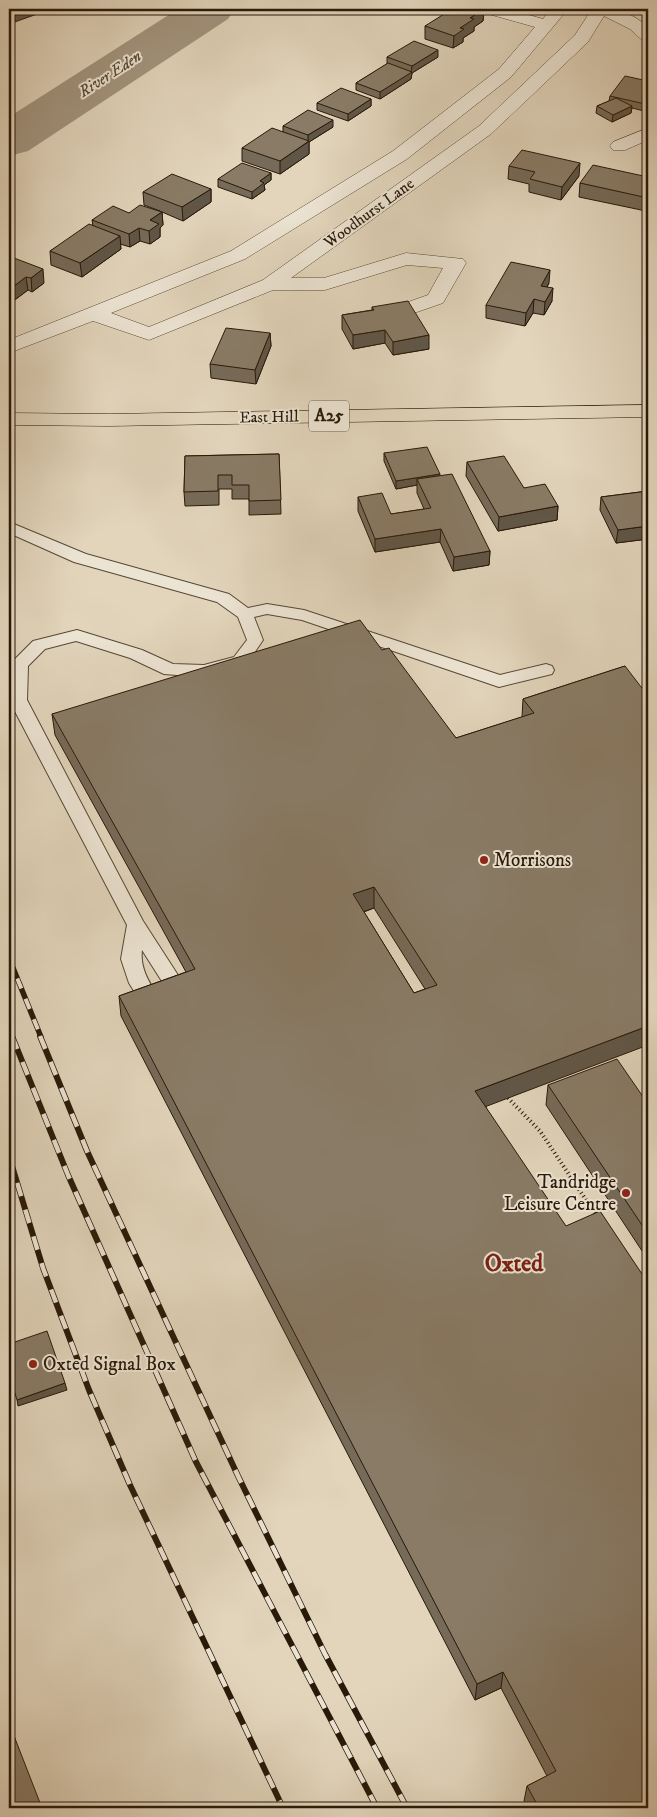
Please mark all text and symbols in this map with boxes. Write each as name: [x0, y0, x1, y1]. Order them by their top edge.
water label: River Eden: [74, 46, 145, 102]
street label: Woodhurst Lane: [319, 173, 418, 253]
road number: A25: [309, 401, 349, 432]
street label: East Hill: [239, 406, 299, 428]
place label: Morrisons: [494, 849, 571, 872]
marker: Morrisons: [478, 854, 490, 866]
place label: Tandridge Leisure Centre: [504, 1171, 616, 1216]
marker: Tandridge Leisure Centre: [620, 1187, 632, 1199]
district label: Oxted: [485, 1249, 544, 1279]
place label: Oxted Signal Box: [43, 1353, 176, 1376]
marker: Oxted Signal Box: [27, 1358, 39, 1370]

